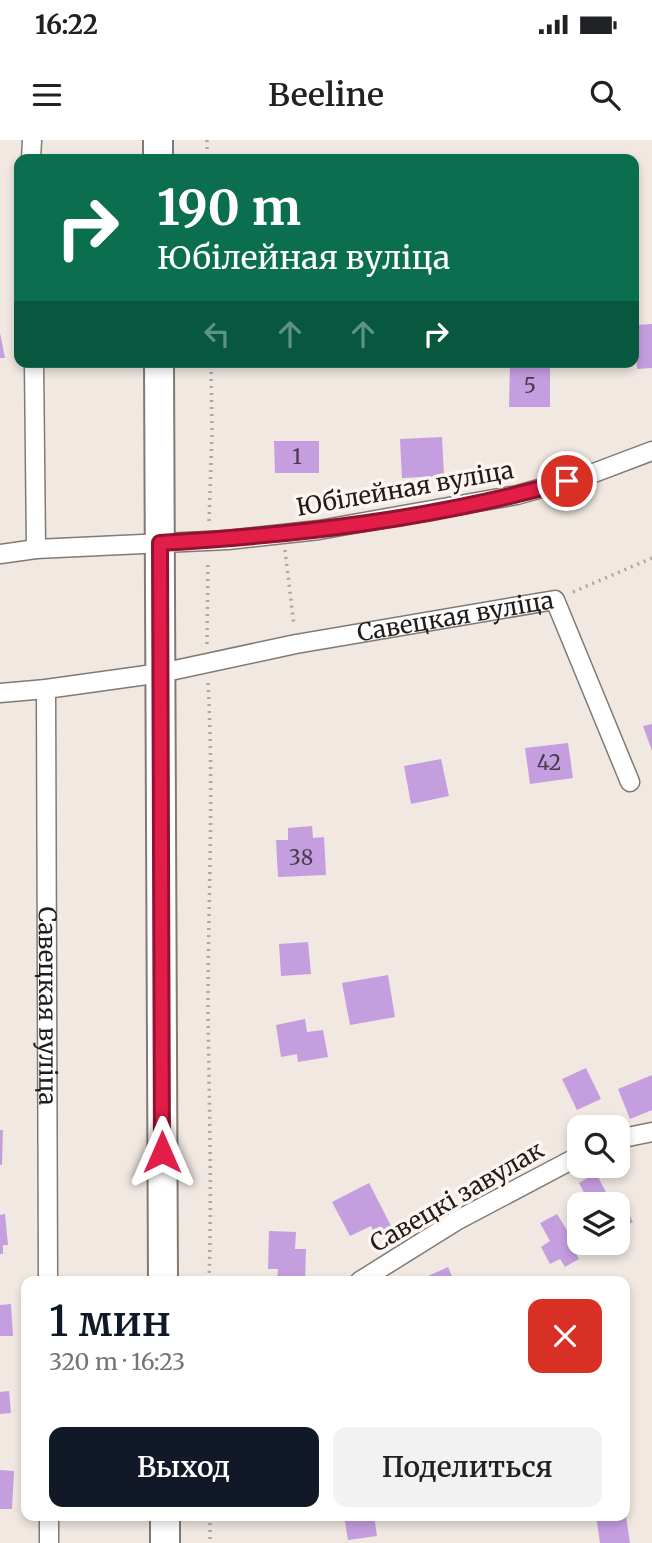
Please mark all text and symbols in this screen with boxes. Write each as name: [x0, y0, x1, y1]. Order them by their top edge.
text: 16:22: [35, 8, 98, 41]
text: Beeline: [268, 75, 384, 115]
icon: menu: [28, 76, 66, 114]
icon: search: [586, 76, 624, 114]
text: 190 m: [157, 177, 301, 238]
icon: right: [42, 182, 133, 273]
text: Юбілейная вуліца: [157, 238, 450, 278]
icon: left: [198, 315, 236, 353]
icon: ahead: [271, 315, 309, 353]
icon: ahead: [344, 315, 382, 353]
icon: right: [417, 315, 455, 353]
house number: 5: [524, 372, 536, 399]
house number: 1: [292, 443, 302, 470]
pin: [537, 451, 597, 511]
street label: Юбілейная вуліца: [294, 454, 516, 523]
icon: arrive: [548, 462, 586, 500]
street label: Савецкая вуліца: [355, 584, 556, 648]
house number: 42: [537, 749, 561, 776]
house number: 38: [289, 844, 313, 871]
street label: Савецкая вуліца: [32, 906, 63, 1106]
position arrow: [125, 1115, 199, 1189]
map controls: [567, 1115, 630, 1255]
button: search: [567, 1115, 630, 1178]
street label: Савецкі завулак: [364, 1134, 549, 1259]
button: layers: [567, 1192, 630, 1255]
text: 1 мин: [49, 1295, 171, 1347]
button: close: [528, 1299, 602, 1373]
text: 320 m · 16:23: [49, 1347, 185, 1376]
button: Выход: [49, 1427, 319, 1507]
button: Поделиться: [333, 1427, 602, 1507]

